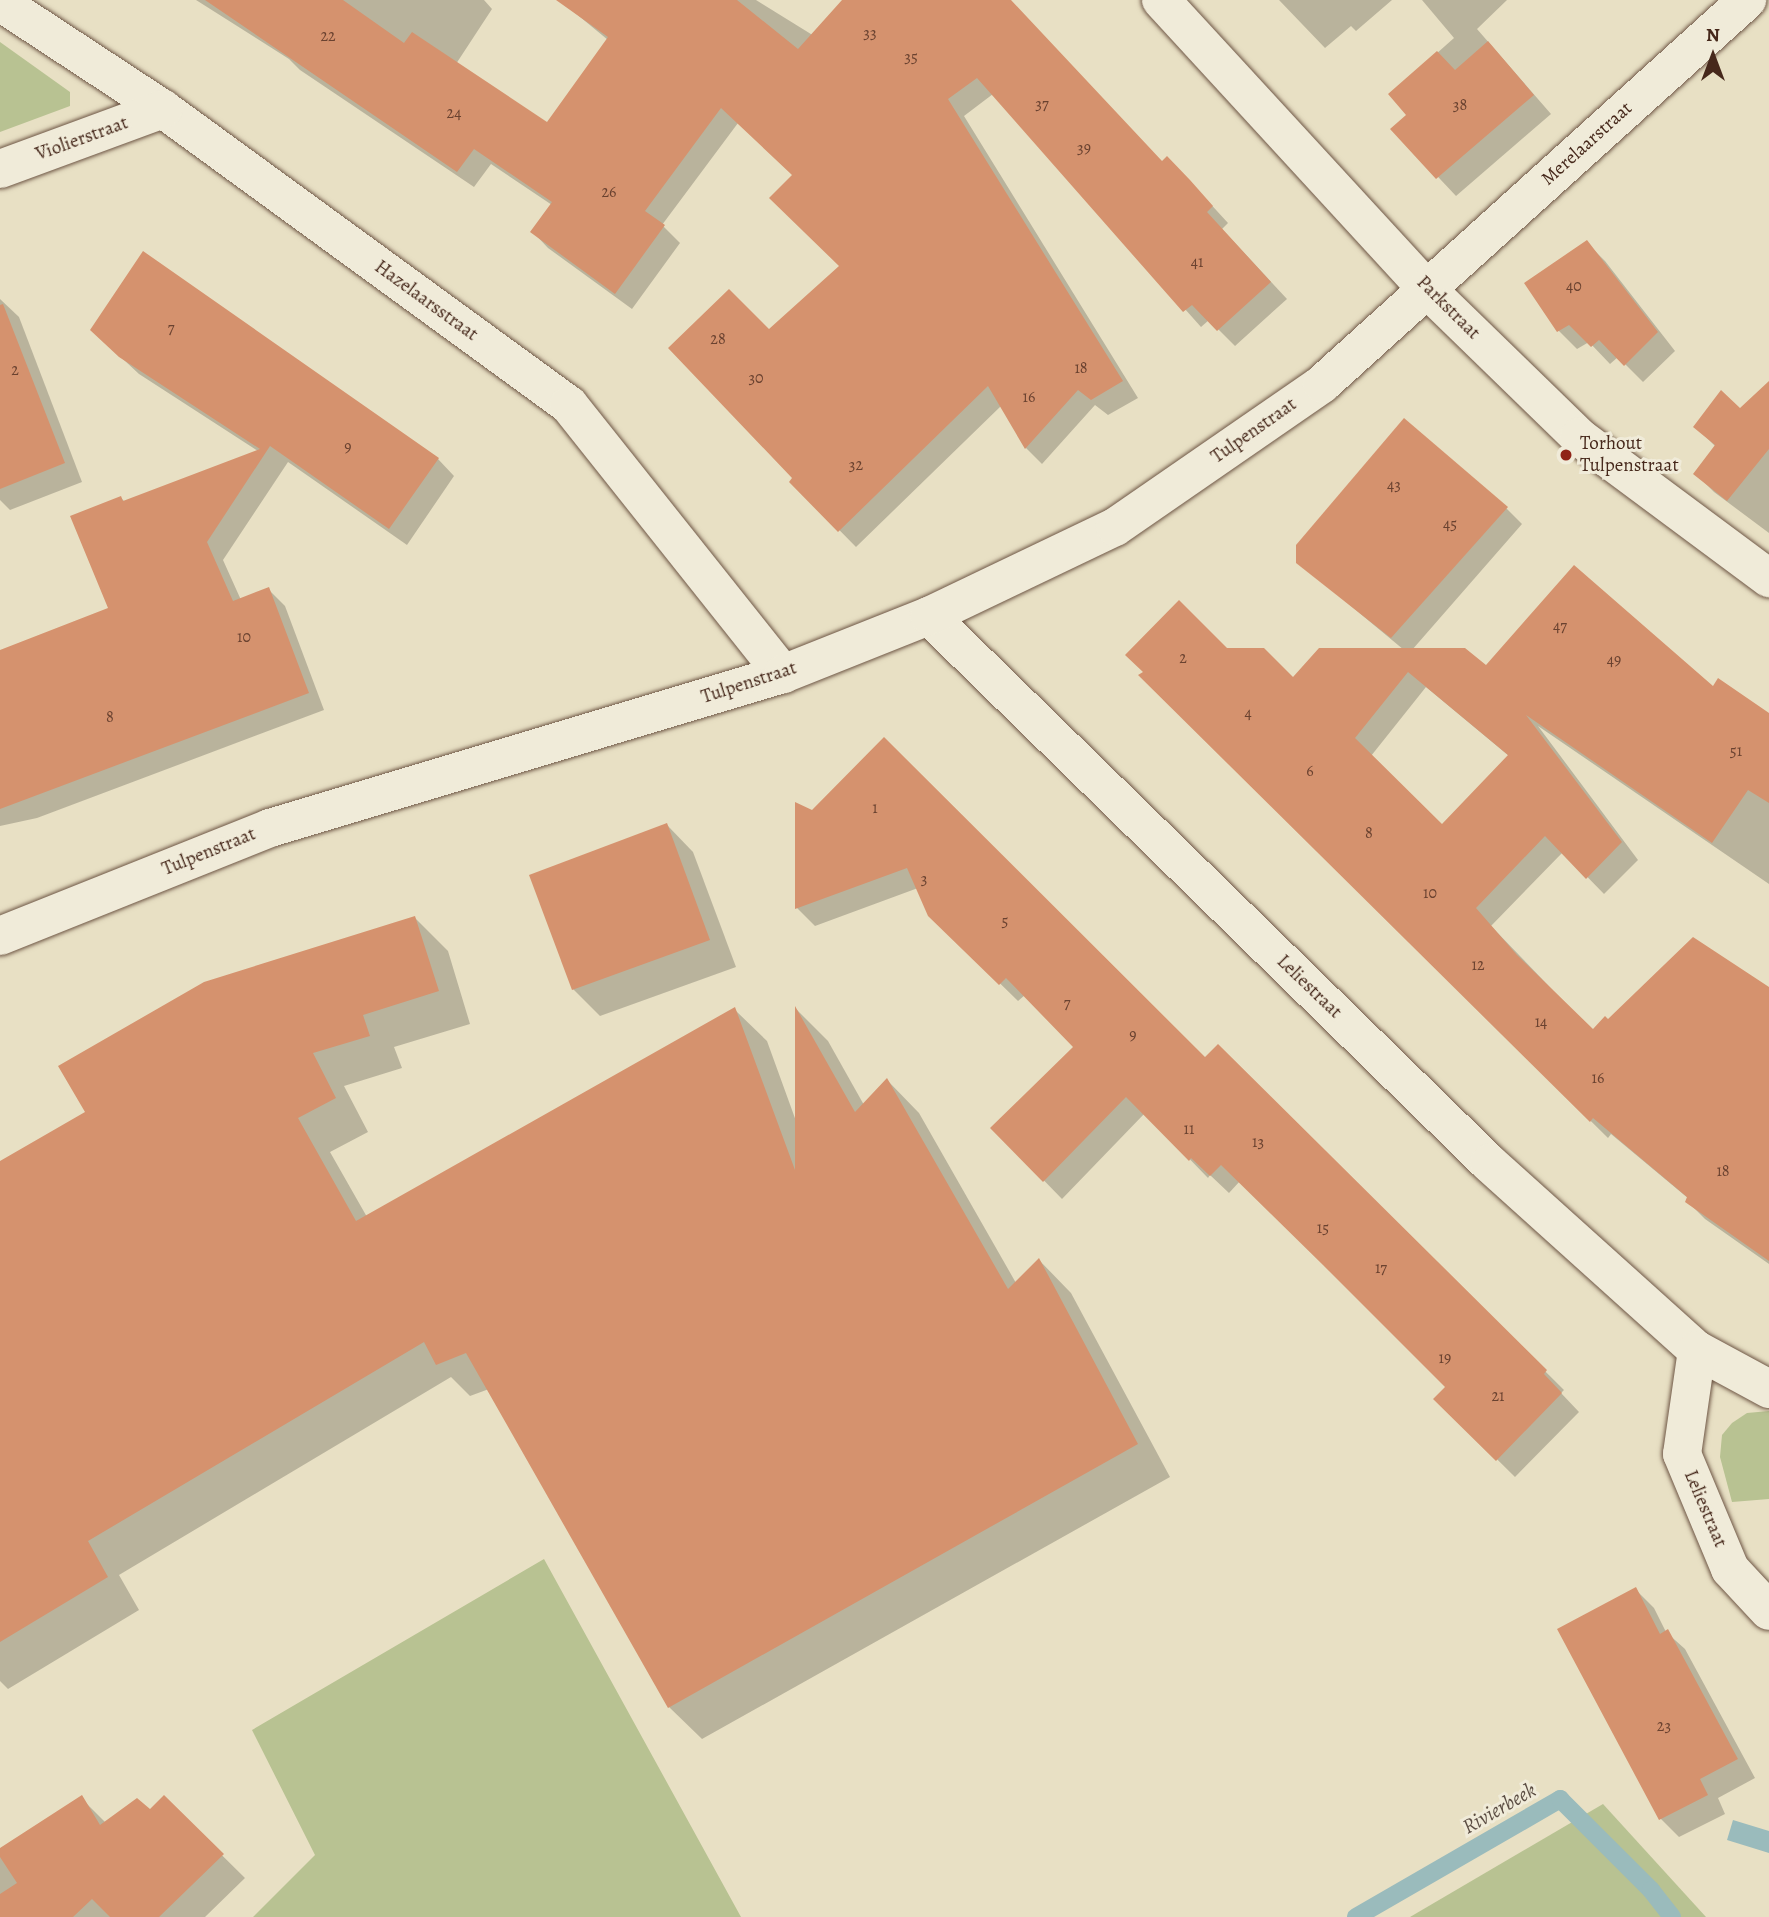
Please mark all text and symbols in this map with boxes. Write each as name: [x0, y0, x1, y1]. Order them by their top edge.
north arrow: [1678, 21, 1748, 91]
text: N: [1706, 22, 1720, 48]
house number: 33: [863, 23, 877, 43]
house number: 22: [320, 26, 336, 46]
house number: 35: [904, 47, 918, 67]
house number: 37: [1035, 94, 1049, 114]
house number: 38: [1453, 95, 1467, 115]
street label: Merelaarstraat: [1537, 97, 1637, 191]
house number: 24: [447, 103, 461, 123]
street label: Violierstraat: [33, 112, 131, 166]
house number: 39: [1077, 138, 1091, 158]
house number: 26: [602, 182, 616, 202]
house number: 41: [1191, 252, 1203, 272]
street label: Hazelaarsstraat: [370, 256, 482, 346]
street label: Parkstraat: [1411, 271, 1485, 345]
house number: 40: [1566, 276, 1582, 296]
house number: 7: [168, 318, 174, 338]
house number: 28: [710, 329, 726, 349]
house number: 18: [1074, 358, 1088, 378]
house number: 2: [11, 360, 19, 380]
house number: 30: [748, 368, 764, 388]
house number: 16: [1023, 387, 1035, 407]
street label: Tulpenstraat: [1207, 393, 1301, 469]
place label: Torhout Tulpenstraat: [1580, 433, 1679, 477]
house number: 9: [344, 437, 352, 457]
marker: Torhout Tulpenstraat: [1558, 447, 1574, 463]
house number: 32: [849, 455, 863, 475]
house number: 43: [1387, 475, 1401, 495]
house number: 45: [1443, 514, 1457, 534]
house number: 47: [1553, 616, 1567, 636]
house number: 10: [237, 627, 251, 647]
house number: 2: [1179, 648, 1187, 668]
house number: 49: [1607, 650, 1621, 670]
street label: Tulpenstraat: [699, 657, 799, 709]
house number: 4: [1244, 703, 1252, 723]
house number: 8: [106, 707, 114, 727]
house number: 51: [1730, 741, 1742, 761]
house number: 6: [1306, 761, 1314, 781]
house number: 1: [872, 798, 878, 818]
street label: Tulpenstraat: [159, 823, 259, 881]
house number: 8: [1365, 823, 1373, 843]
house number: 3: [921, 869, 927, 889]
house number: 10: [1423, 883, 1437, 903]
house number: 5: [1002, 911, 1008, 931]
street label: Leliestraat: [1272, 950, 1346, 1024]
house number: 12: [1471, 955, 1485, 975]
house number: 7: [1064, 993, 1070, 1013]
house number: 14: [1535, 1012, 1547, 1032]
house number: 9: [1129, 1025, 1137, 1045]
house number: 16: [1592, 1068, 1604, 1088]
house number: 11: [1184, 1119, 1194, 1139]
house number: 13: [1252, 1132, 1264, 1152]
house number: 18: [1716, 1161, 1730, 1181]
house number: 15: [1317, 1218, 1329, 1238]
house number: 17: [1375, 1258, 1387, 1278]
house number: 19: [1439, 1348, 1451, 1368]
house number: 21: [1491, 1386, 1505, 1406]
street label: Leliestraat: [1679, 1467, 1731, 1551]
house number: 23: [1657, 1716, 1671, 1736]
water label: Rivierbeek: [1458, 1777, 1540, 1839]

